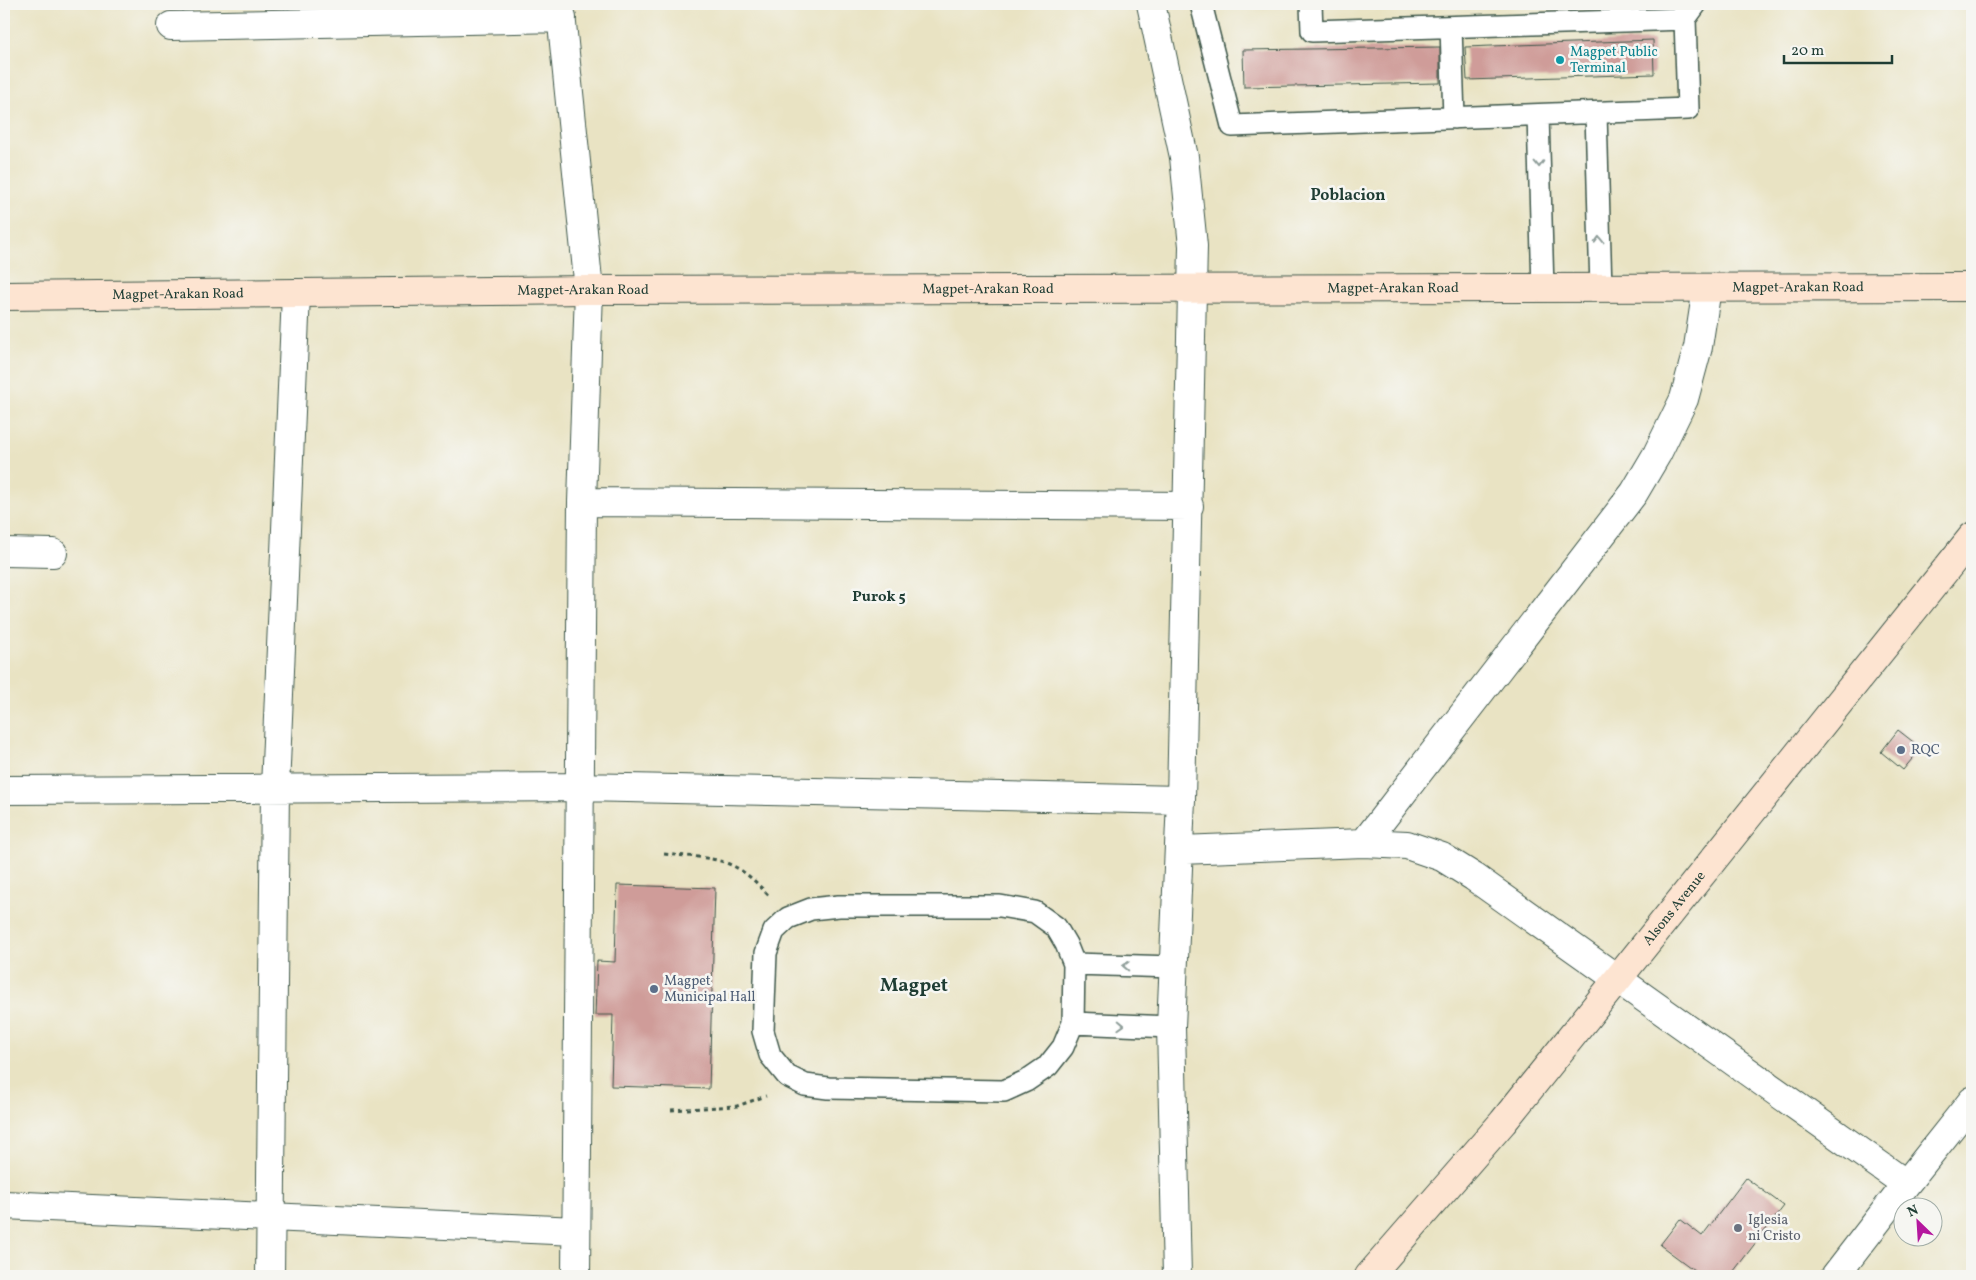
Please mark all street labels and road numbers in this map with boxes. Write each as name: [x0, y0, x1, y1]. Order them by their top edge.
street label: Magpet-Arakan Road: [1732, 278, 1864, 297]
street label: Magpet-Arakan Road: [922, 279, 1054, 299]
street label: Magpet-Arakan Road: [1327, 279, 1459, 298]
street label: Magpet-Arakan Road: [517, 280, 649, 300]
street label: Magpet-Arakan Road: [112, 284, 244, 304]
street label: Alsons Avenue: [1639, 867, 1710, 950]

